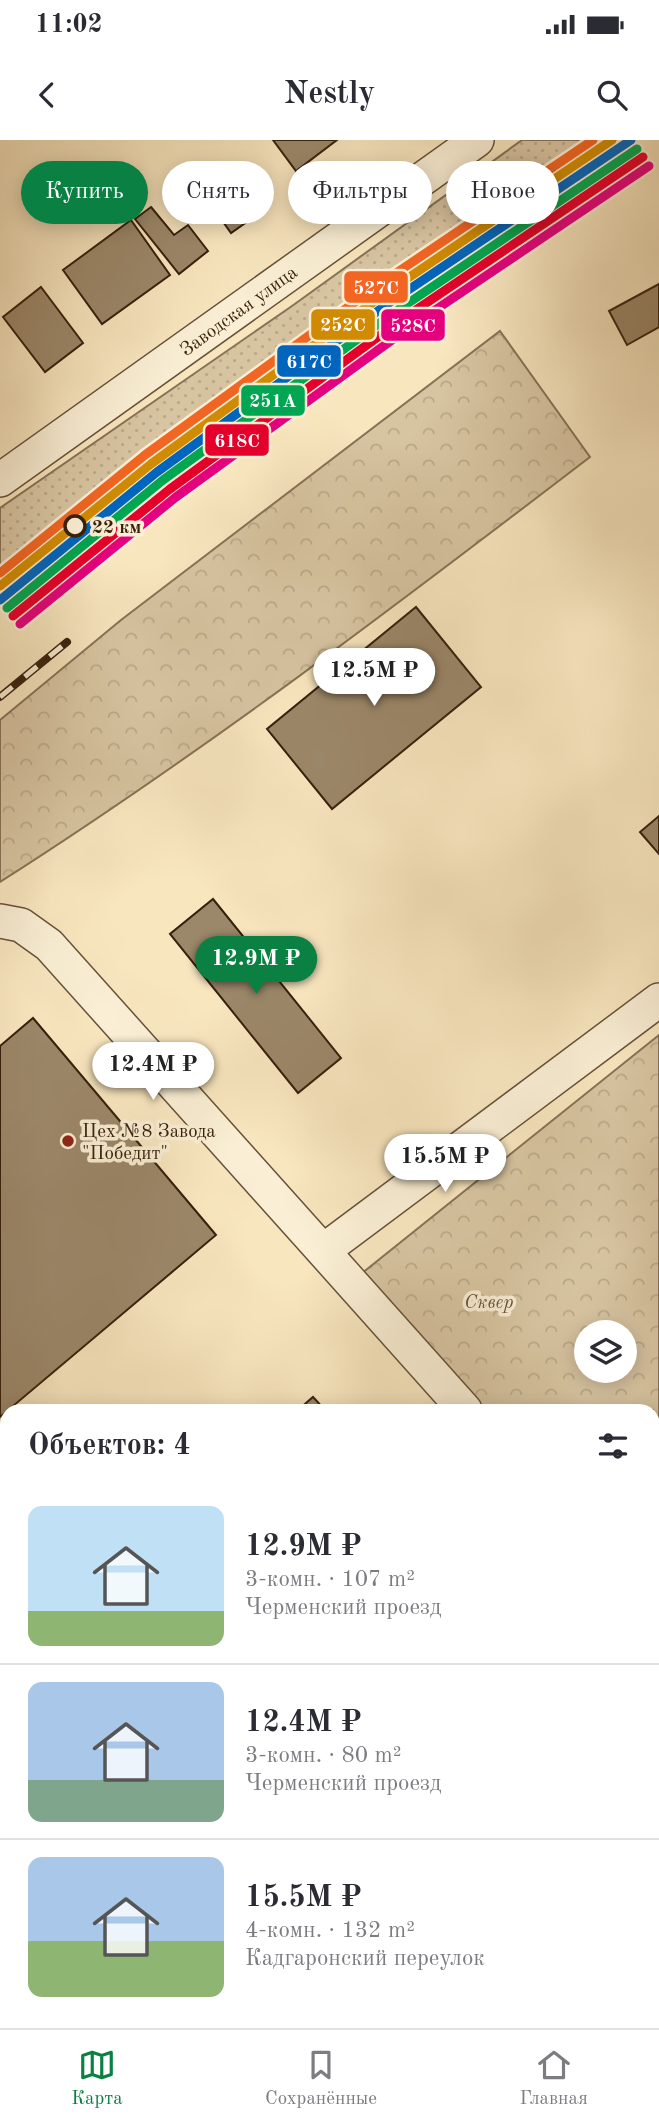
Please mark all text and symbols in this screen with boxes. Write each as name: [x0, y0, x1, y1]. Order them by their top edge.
text: 11:02: [35, 12, 103, 38]
icon: back: [28, 76, 66, 114]
icon: search: [593, 76, 631, 114]
text: Nestly: [284, 79, 375, 111]
chip: Купить: [21, 161, 148, 224]
chip: Снять: [162, 161, 274, 224]
chip: Фильтры: [288, 161, 432, 224]
chip: Новое: [446, 161, 559, 224]
street label: Заводская улица: [177, 263, 302, 361]
line badge: 527С: [343, 270, 409, 304]
text: 527С: [353, 280, 399, 299]
line badge: 252С: [310, 308, 376, 341]
line badge: 528С: [380, 308, 446, 342]
text: 252С: [320, 317, 366, 336]
text: 528С: [390, 318, 436, 337]
line badge: 617C: [276, 344, 342, 378]
text: 617C: [286, 354, 332, 373]
line badge: 251А: [240, 384, 306, 417]
text: 251А: [249, 393, 297, 412]
line badge: 618С: [204, 423, 270, 457]
text: 618С: [214, 433, 260, 452]
marker: 22 км: [64, 515, 86, 537]
place label: 22 км: [92, 519, 142, 538]
pin: 12.5M ₽: [309, 648, 439, 708]
text: 12.5M ₽: [329, 659, 419, 682]
pin: 12.9M ₽: [191, 936, 321, 996]
text: 12.9M ₽: [211, 947, 301, 970]
pin: 12.4M ₽: [88, 1042, 218, 1102]
text: 12.4M ₽: [108, 1053, 198, 1076]
place label: Цех №8 Завода "Победит": [82, 1123, 216, 1164]
marker: Цех №8 Завода "Победит": [60, 1133, 76, 1149]
pin: 15.5M ₽: [380, 1135, 510, 1194]
text: 15.5M ₽: [400, 1145, 490, 1168]
park label: Сквер: [464, 1294, 514, 1313]
map controls: [574, 1320, 637, 1383]
button: layers: [574, 1320, 637, 1383]
icon: filters: [594, 1427, 632, 1465]
text: Объектов: 4: [28, 1431, 191, 1461]
text: 12.9M ₽: [245, 1532, 362, 1562]
icon: home: [84, 1534, 168, 1618]
text: 3-комн. · 107 m²: [245, 1568, 415, 1591]
text: Черменский проезд: [245, 1596, 441, 1619]
text: 12.4M ₽: [245, 1708, 362, 1738]
icon: home: [84, 1710, 168, 1794]
text: 3-комн. · 80 m²: [245, 1744, 402, 1767]
text: Черменский проезд: [245, 1772, 441, 1795]
text: 15.5M ₽: [245, 1883, 362, 1913]
icon: home: [84, 1885, 168, 1969]
text: 4-комн. · 132 m²: [245, 1919, 415, 1942]
text: Кадгаронский переулок: [245, 1947, 485, 1970]
tab: Карта: [71, 2046, 123, 2111]
tab: Сохранённые: [265, 2046, 377, 2111]
tab: Главная: [520, 2046, 588, 2111]

